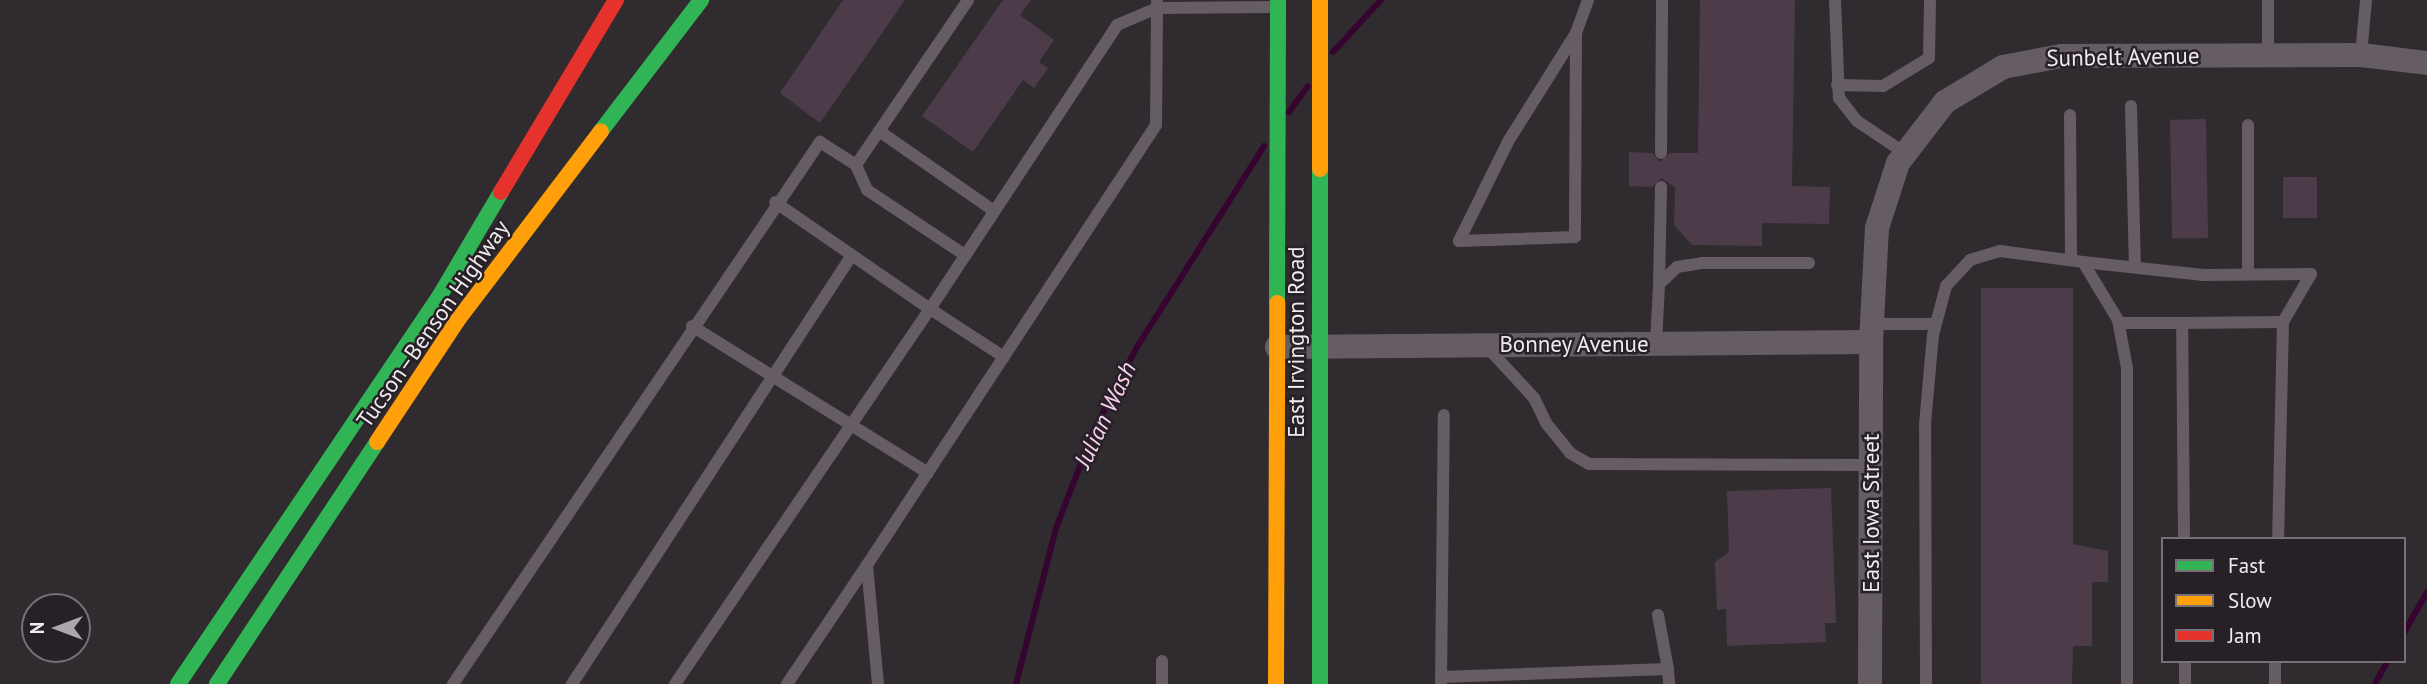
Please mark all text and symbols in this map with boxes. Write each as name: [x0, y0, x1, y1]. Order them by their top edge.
street label: Sunbelt Avenue: [2046, 42, 2200, 72]
street label: Tucson–Benson Highway: [351, 215, 515, 433]
street label: East Irvington Road: [1282, 246, 1310, 438]
street label: Bonney Avenue: [1499, 330, 1649, 358]
water label: Julian Wash: [1068, 357, 1142, 473]
street label: East Iowa Street: [1857, 433, 1885, 593]
legend: [2161, 537, 2406, 663]
text: Fast: [2228, 552, 2265, 579]
text: Slow: [2228, 587, 2272, 614]
north arrow: [21, 593, 91, 663]
text: N: [25, 622, 49, 634]
text: Jam: [2228, 622, 2262, 649]

